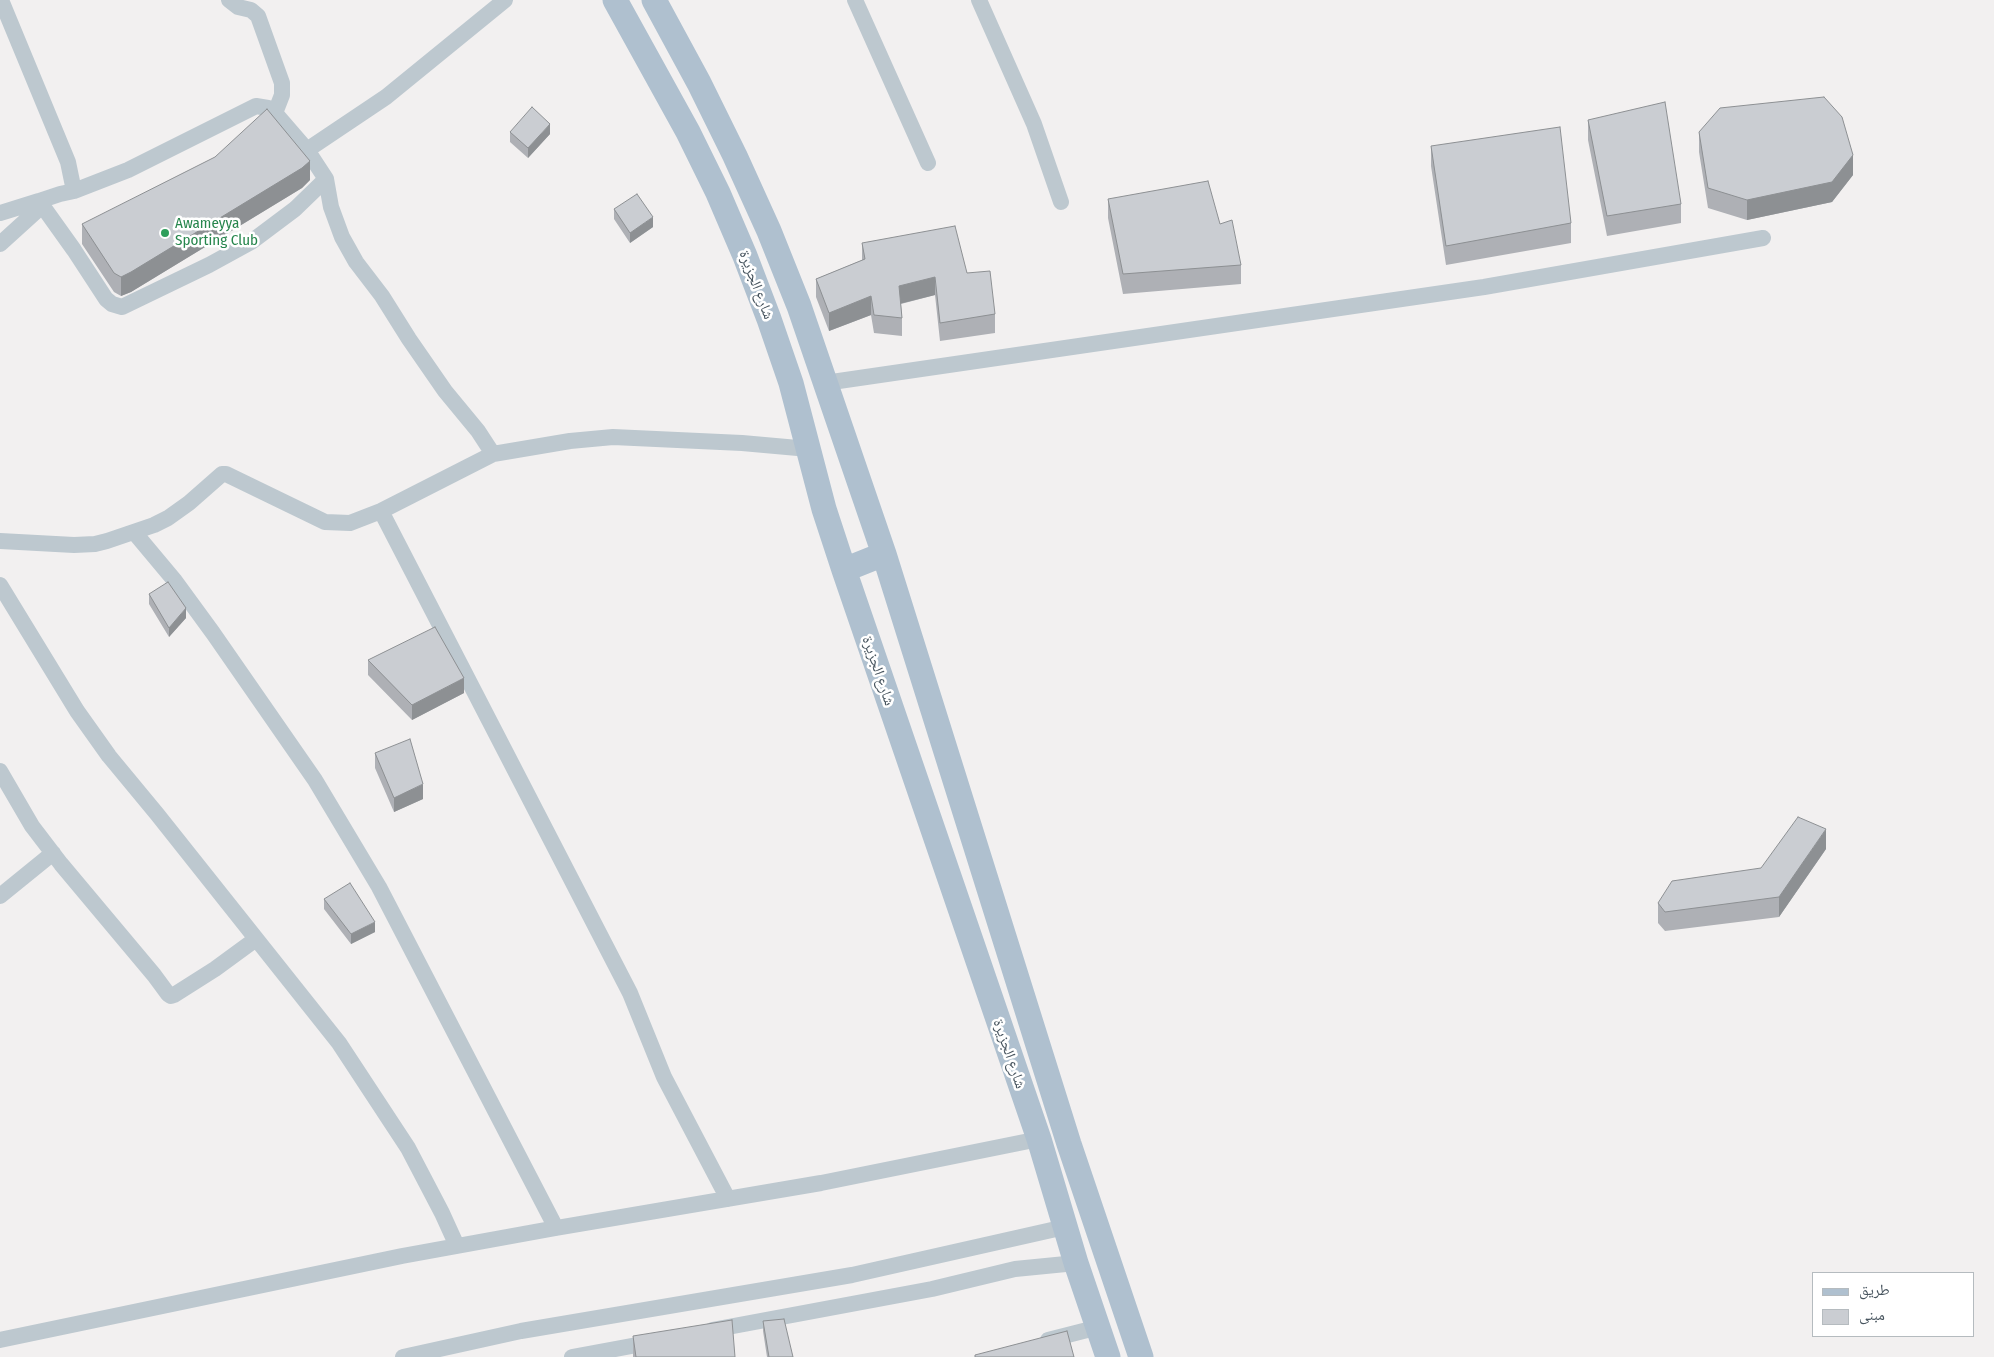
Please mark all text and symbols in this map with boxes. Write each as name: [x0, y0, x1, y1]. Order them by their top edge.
place label: Awameyya Sporting Club: [175, 215, 258, 250]
marker: Awameyya Sporting Club: [159, 227, 171, 239]
street label: شارع الجزيرة: [735, 248, 777, 322]
street label: شارع الجزيرة: [858, 634, 898, 708]
street label: شارع الجزيرة: [989, 1017, 1029, 1091]
legend: [1812, 1272, 1974, 1337]
text: طريق: [1859, 1281, 1890, 1299]
text: مبنى: [1859, 1306, 1885, 1324]

